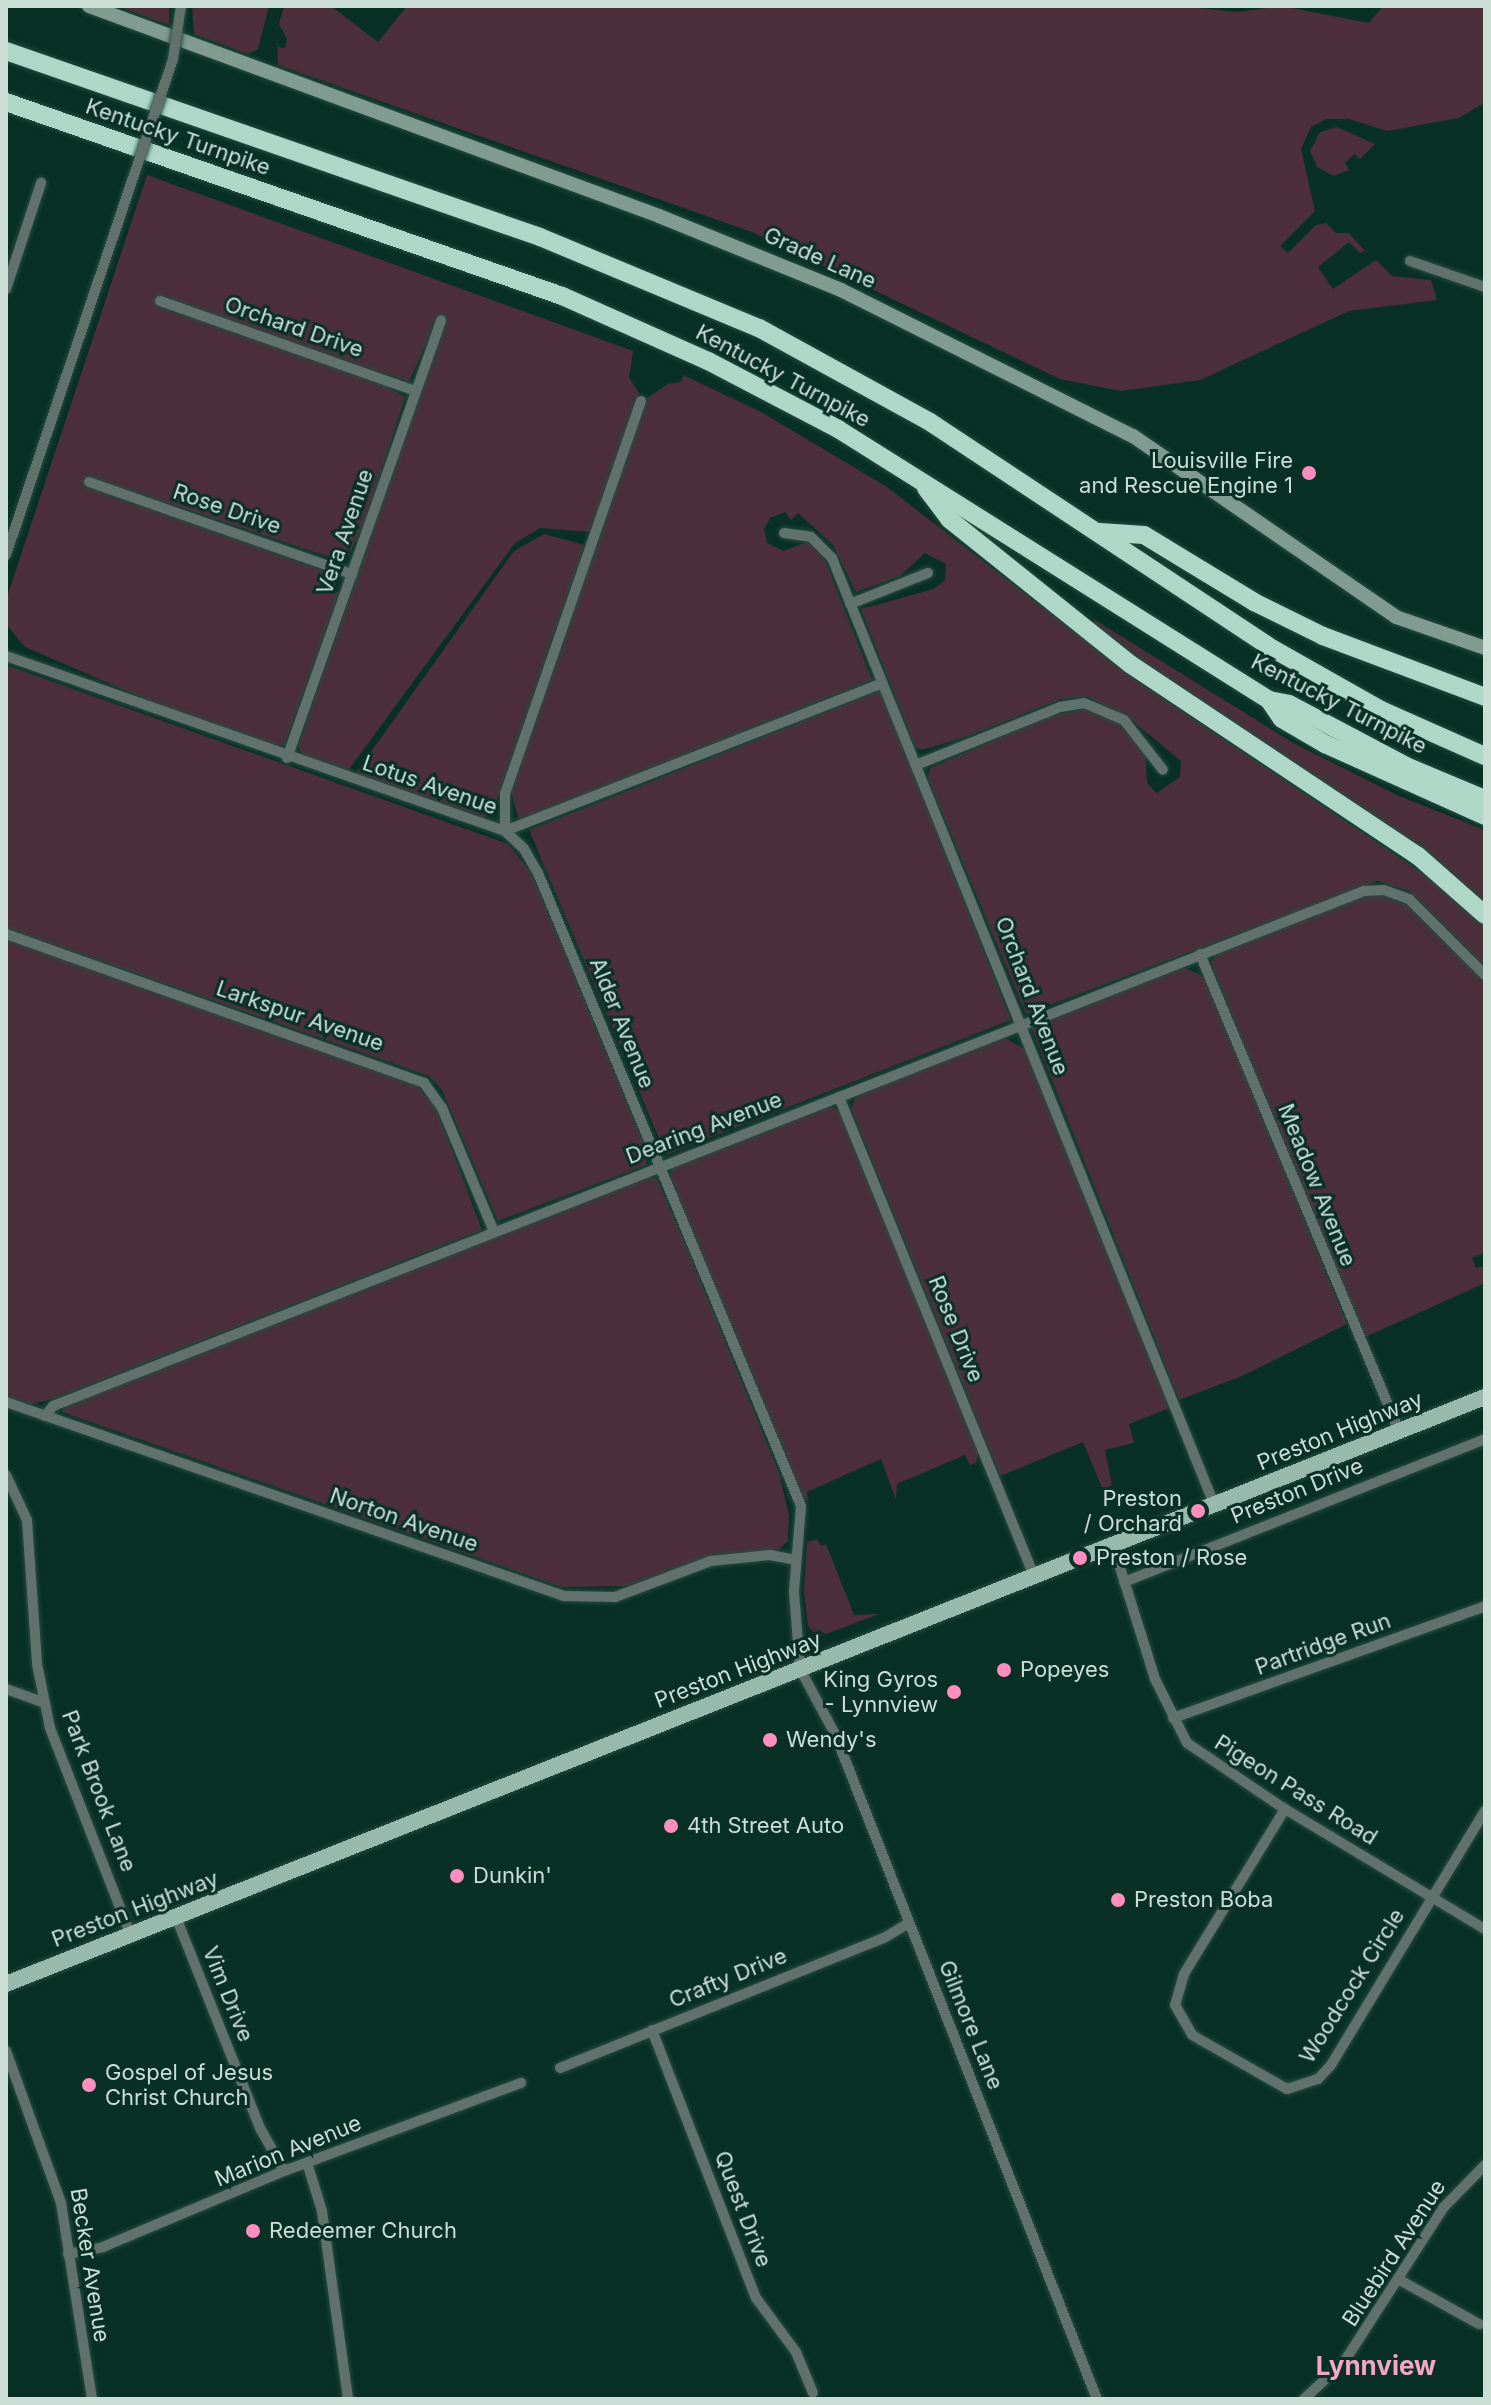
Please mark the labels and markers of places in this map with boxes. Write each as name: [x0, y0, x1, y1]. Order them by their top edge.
place label: Louisville Fire and Rescue Engine 1: [1079, 447, 1293, 498]
marker: Louisville Fire and Rescue Engine 1: [1300, 464, 1318, 482]
place label: Preston / Orchard: [1084, 1485, 1182, 1536]
marker: Preston / Orchard: [1189, 1502, 1207, 1520]
place label: Preston / Rose: [1096, 1545, 1247, 1571]
marker: Preston / Rose: [1071, 1549, 1089, 1567]
place label: Popeyes: [1020, 1657, 1109, 1683]
marker: Popeyes: [995, 1661, 1013, 1679]
place label: King Gyros - Lynnview: [823, 1666, 938, 1718]
marker: King Gyros - Lynnview: [945, 1683, 963, 1701]
place label: Wendy's: [786, 1727, 877, 1753]
marker: Wendy's: [761, 1731, 779, 1749]
place label: 4th Street Auto: [687, 1813, 844, 1839]
marker: 4th Street Auto: [662, 1817, 680, 1835]
place label: Dunkin': [473, 1863, 552, 1889]
marker: Dunkin': [448, 1867, 466, 1885]
place label: Preston Boba: [1134, 1887, 1273, 1913]
marker: Preston Boba: [1109, 1891, 1127, 1909]
place label: Gospel of Jesus Christ Church: [105, 2059, 273, 2110]
marker: Gospel of Jesus Christ Church: [80, 2076, 98, 2094]
place label: Redeemer Church: [269, 2218, 457, 2244]
marker: Redeemer Church: [244, 2222, 262, 2240]

